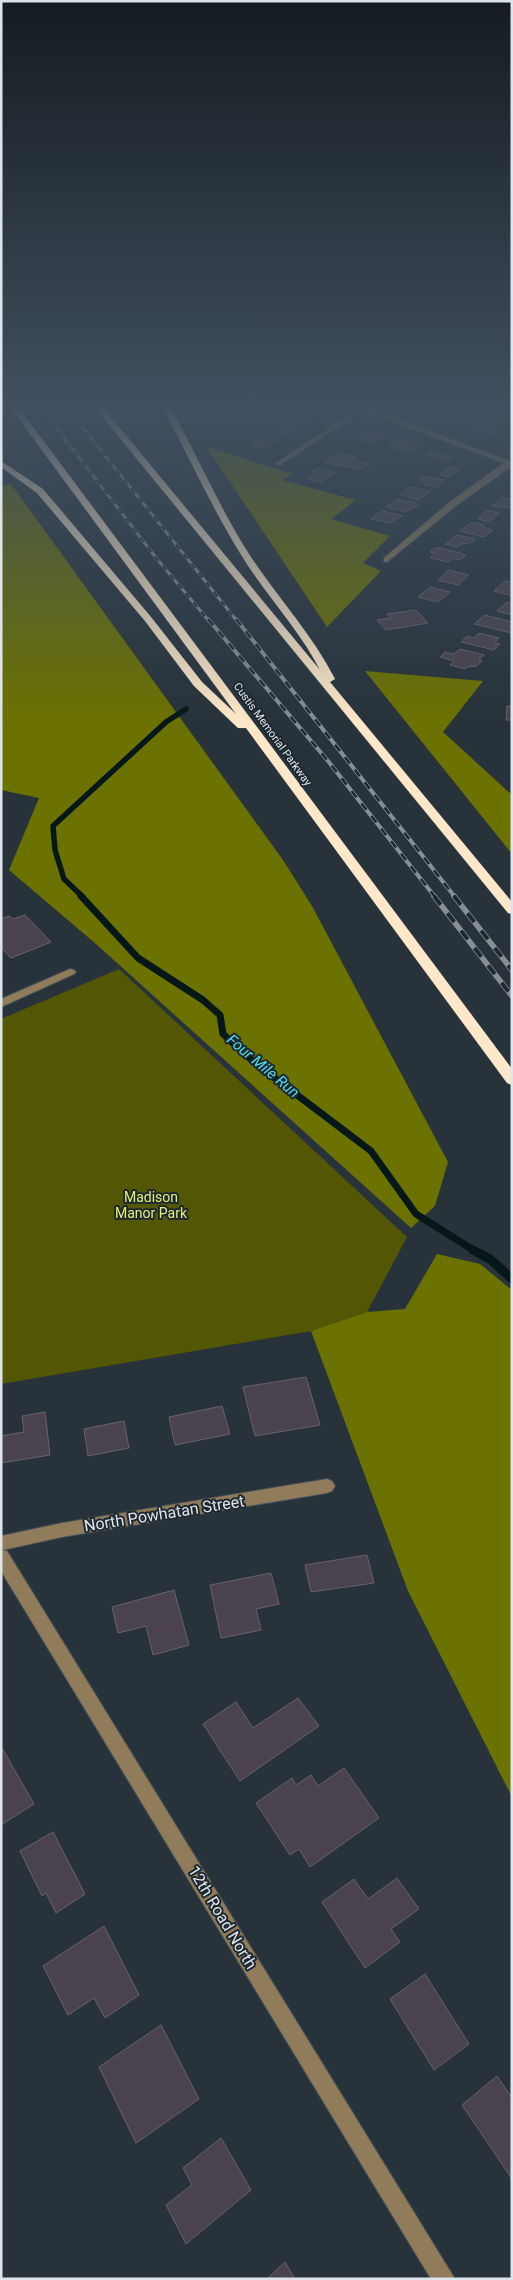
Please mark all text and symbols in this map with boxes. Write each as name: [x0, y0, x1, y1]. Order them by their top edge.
street label: Custis Memorial Parkway: [231, 680, 315, 789]
water label: Four Mile Run: [223, 1030, 303, 1102]
park label: Madison Manor Park: [115, 1189, 188, 1221]
street label: North Powhatan Street: [83, 1491, 246, 1536]
street label: 12th Road North: [184, 1862, 261, 1972]

